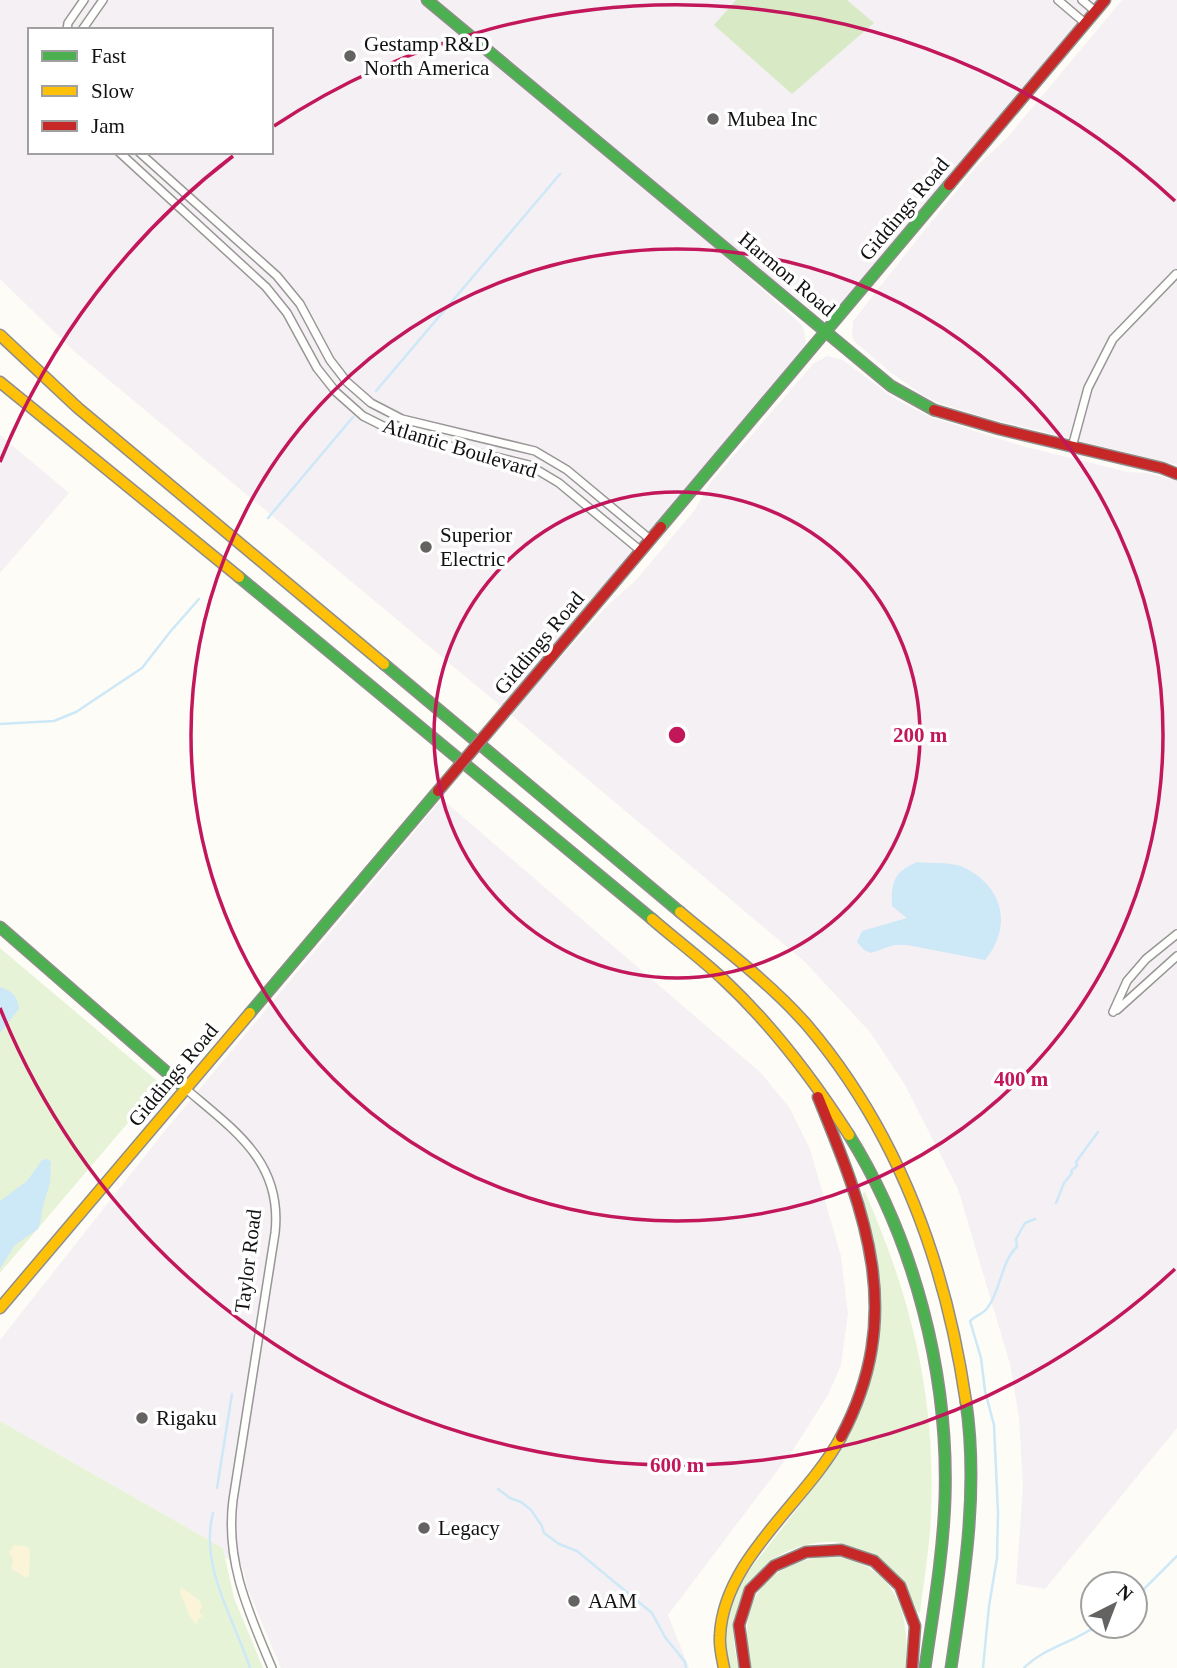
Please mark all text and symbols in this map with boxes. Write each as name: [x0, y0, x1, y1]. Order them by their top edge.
legend: [28, 28, 273, 154]
place label: Gestamp R&D North America: [364, 32, 490, 80]
text: Fast: [91, 44, 126, 68]
marker: Gestamp R&D North America: [342, 48, 358, 64]
text: Slow: [91, 79, 135, 103]
place label: Mubea Inc: [727, 107, 817, 131]
marker: Mubea Inc: [705, 111, 721, 127]
text: Jam: [91, 114, 125, 138]
street label: Giddings Road: [854, 152, 954, 265]
street label: Harmon Road: [734, 227, 840, 322]
street label: Atlantic Boulevard: [380, 413, 541, 483]
place label: Superior Electric: [440, 523, 512, 571]
marker: Superior Electric: [418, 539, 434, 555]
street label: Giddings Road: [489, 586, 589, 699]
centre of rings: [665, 723, 689, 747]
text: 200 m: [893, 723, 948, 747]
street label: Giddings Road: [123, 1018, 223, 1131]
text: 400 m: [994, 1067, 1049, 1091]
street label: Taylor Road: [230, 1207, 266, 1314]
place label: Rigaku: [156, 1406, 217, 1430]
marker: Rigaku: [134, 1410, 150, 1426]
text: 600 m: [650, 1453, 705, 1477]
place label: Legacy: [438, 1516, 500, 1540]
marker: Legacy: [416, 1520, 432, 1536]
north arrow: [1079, 1570, 1149, 1640]
text: N: [1113, 1580, 1137, 1605]
place label: AAM: [588, 1589, 637, 1613]
marker: AAM: [566, 1593, 582, 1609]

